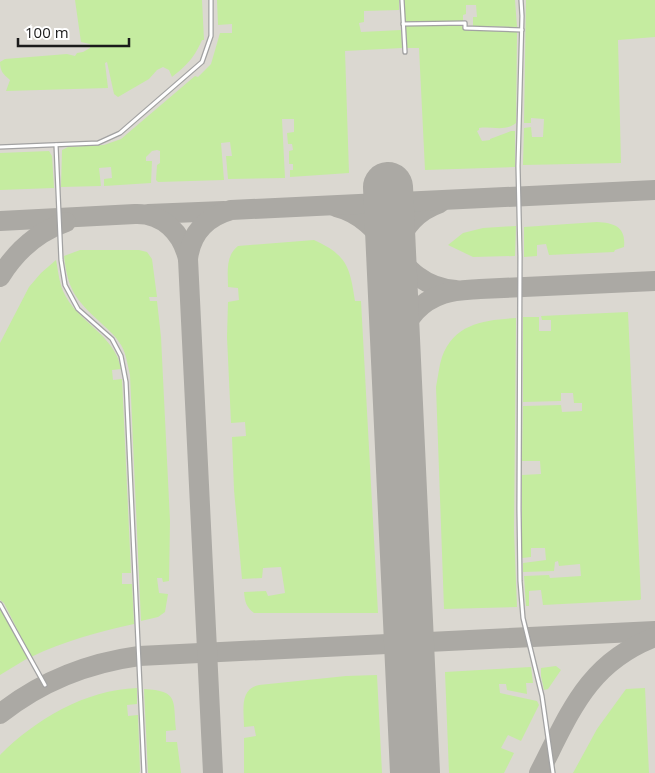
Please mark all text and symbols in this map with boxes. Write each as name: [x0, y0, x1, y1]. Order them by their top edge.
scale bar: [18, 15, 129, 47]
text: 100 m: [25, 22, 69, 42]

